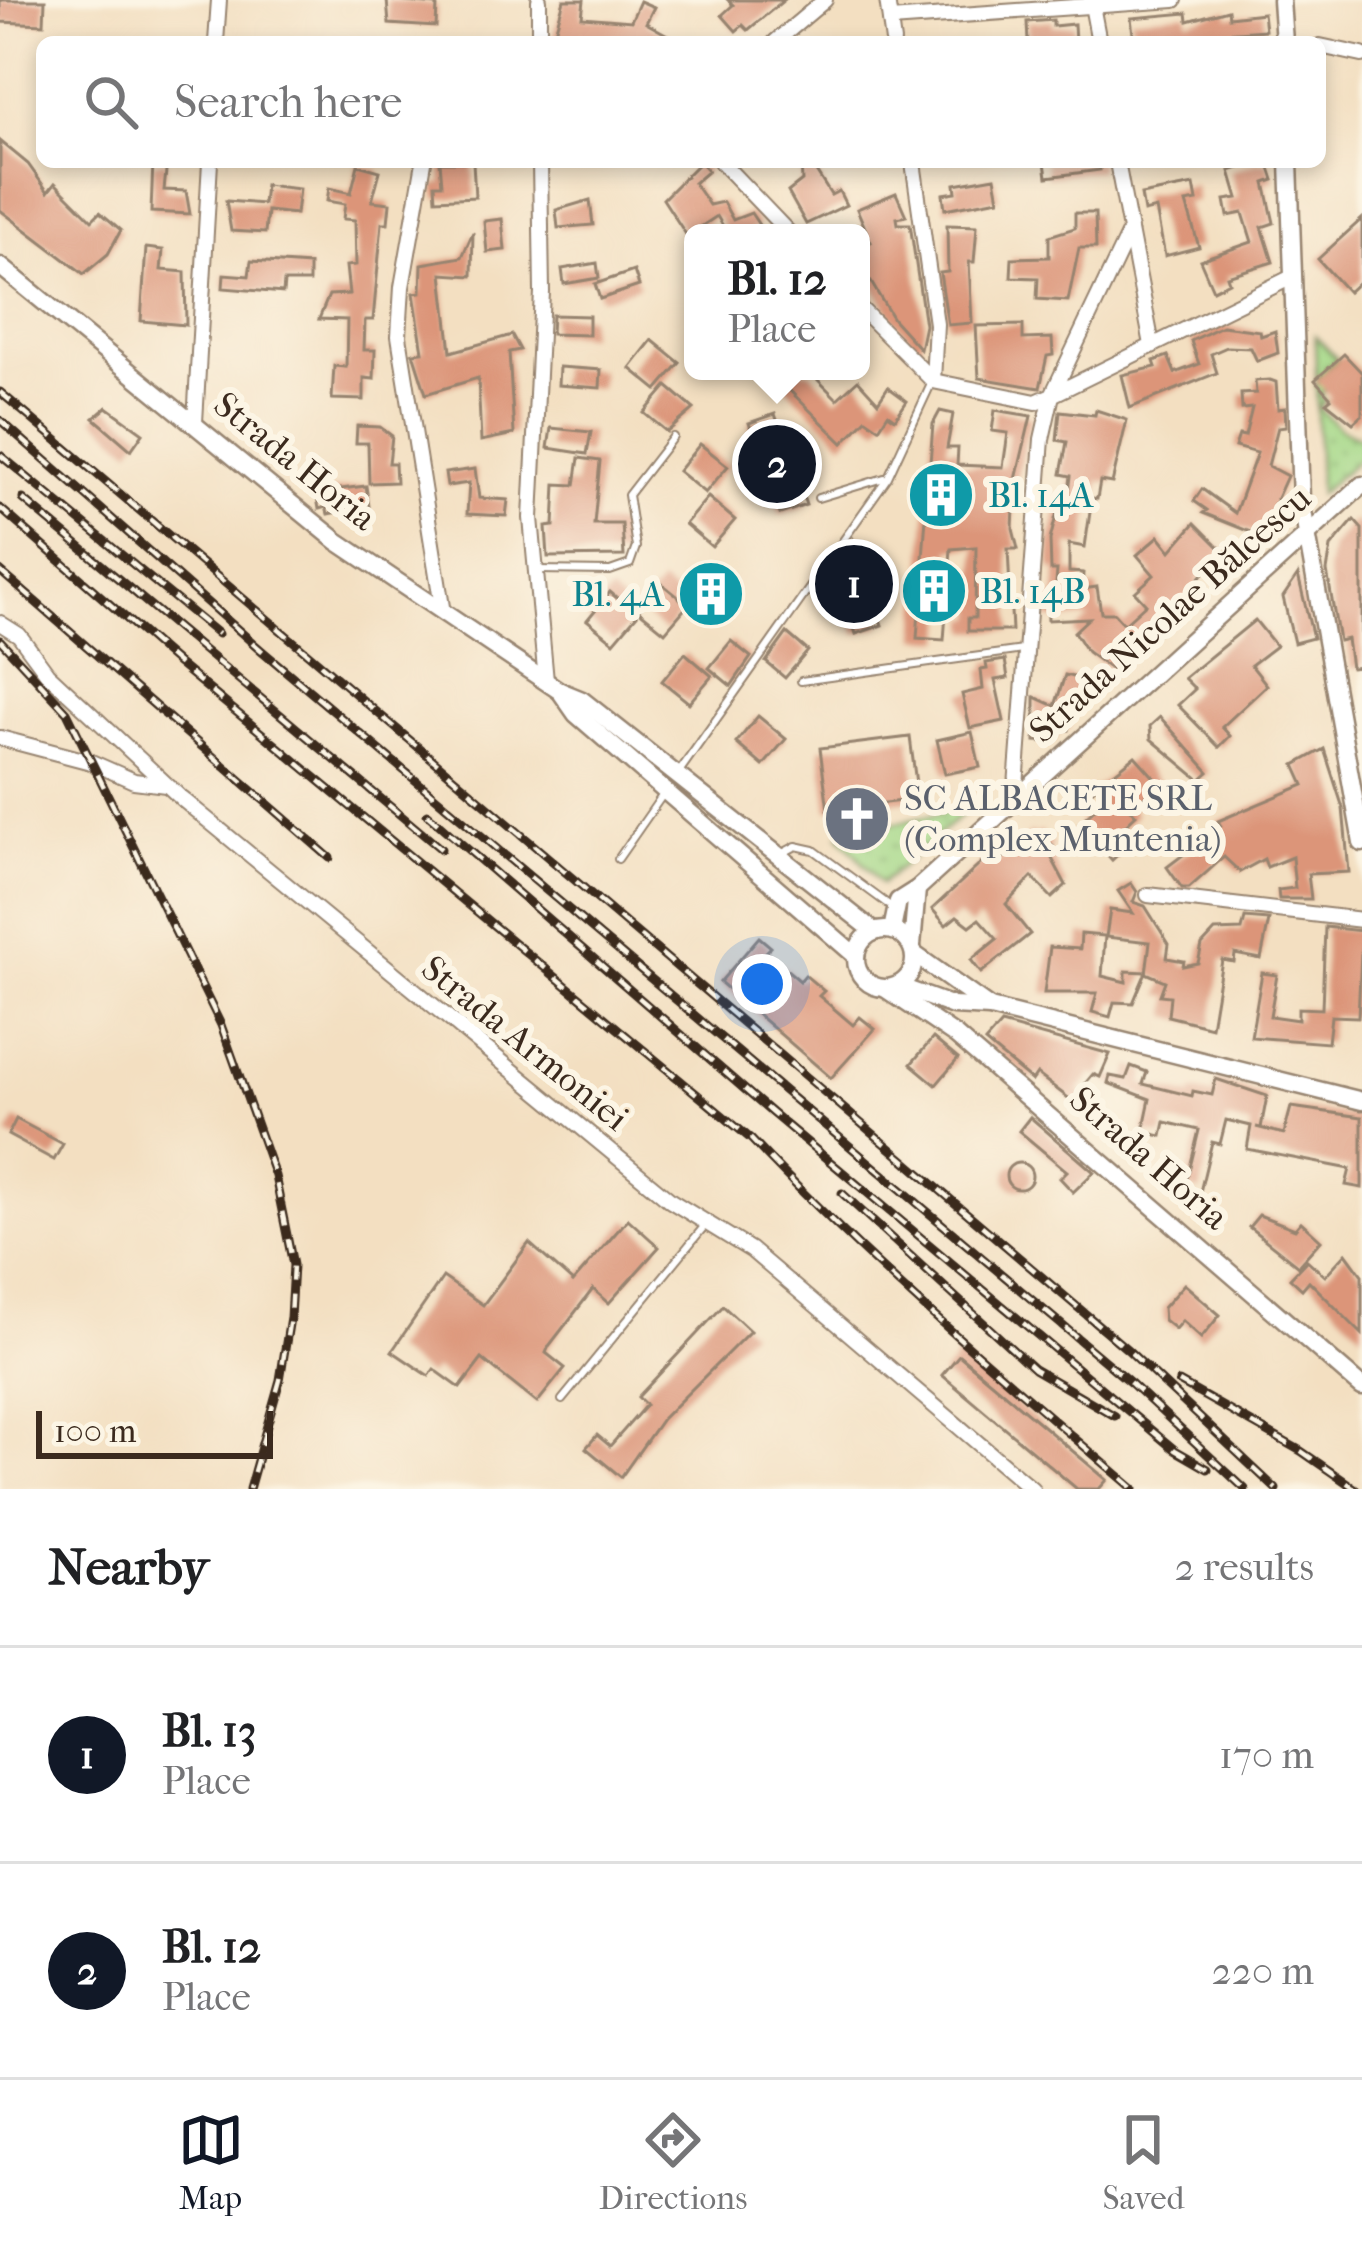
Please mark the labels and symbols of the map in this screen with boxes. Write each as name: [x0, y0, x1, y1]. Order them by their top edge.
street label: Strada Horia: [206, 383, 385, 539]
pin: 2: [738, 419, 816, 509]
building icon: Bl. 14A: [906, 460, 976, 530]
place label: Bl. 14A: [988, 474, 1094, 516]
street label: Strada Nicolae Bălcescu: [1021, 477, 1319, 751]
pin: 1: [815, 539, 893, 629]
building icon: Bl. 14B: [899, 556, 969, 626]
building icon: Bl. 4A: [676, 559, 746, 629]
place label: Bl. 14B: [980, 570, 1086, 612]
place label: Bl. 4A: [571, 573, 665, 615]
place label: SC ALBACETE SRL (Complex Muntenia): [904, 777, 1222, 860]
church icon: SC ALBACETE SRL (Complex Muntenia): [822, 784, 892, 854]
street label: Strada Armoniei: [413, 947, 637, 1139]
your location: [732, 954, 792, 1014]
street label: Strada Horia: [1061, 1078, 1237, 1238]
scale bar: [36, 1405, 273, 1458]

